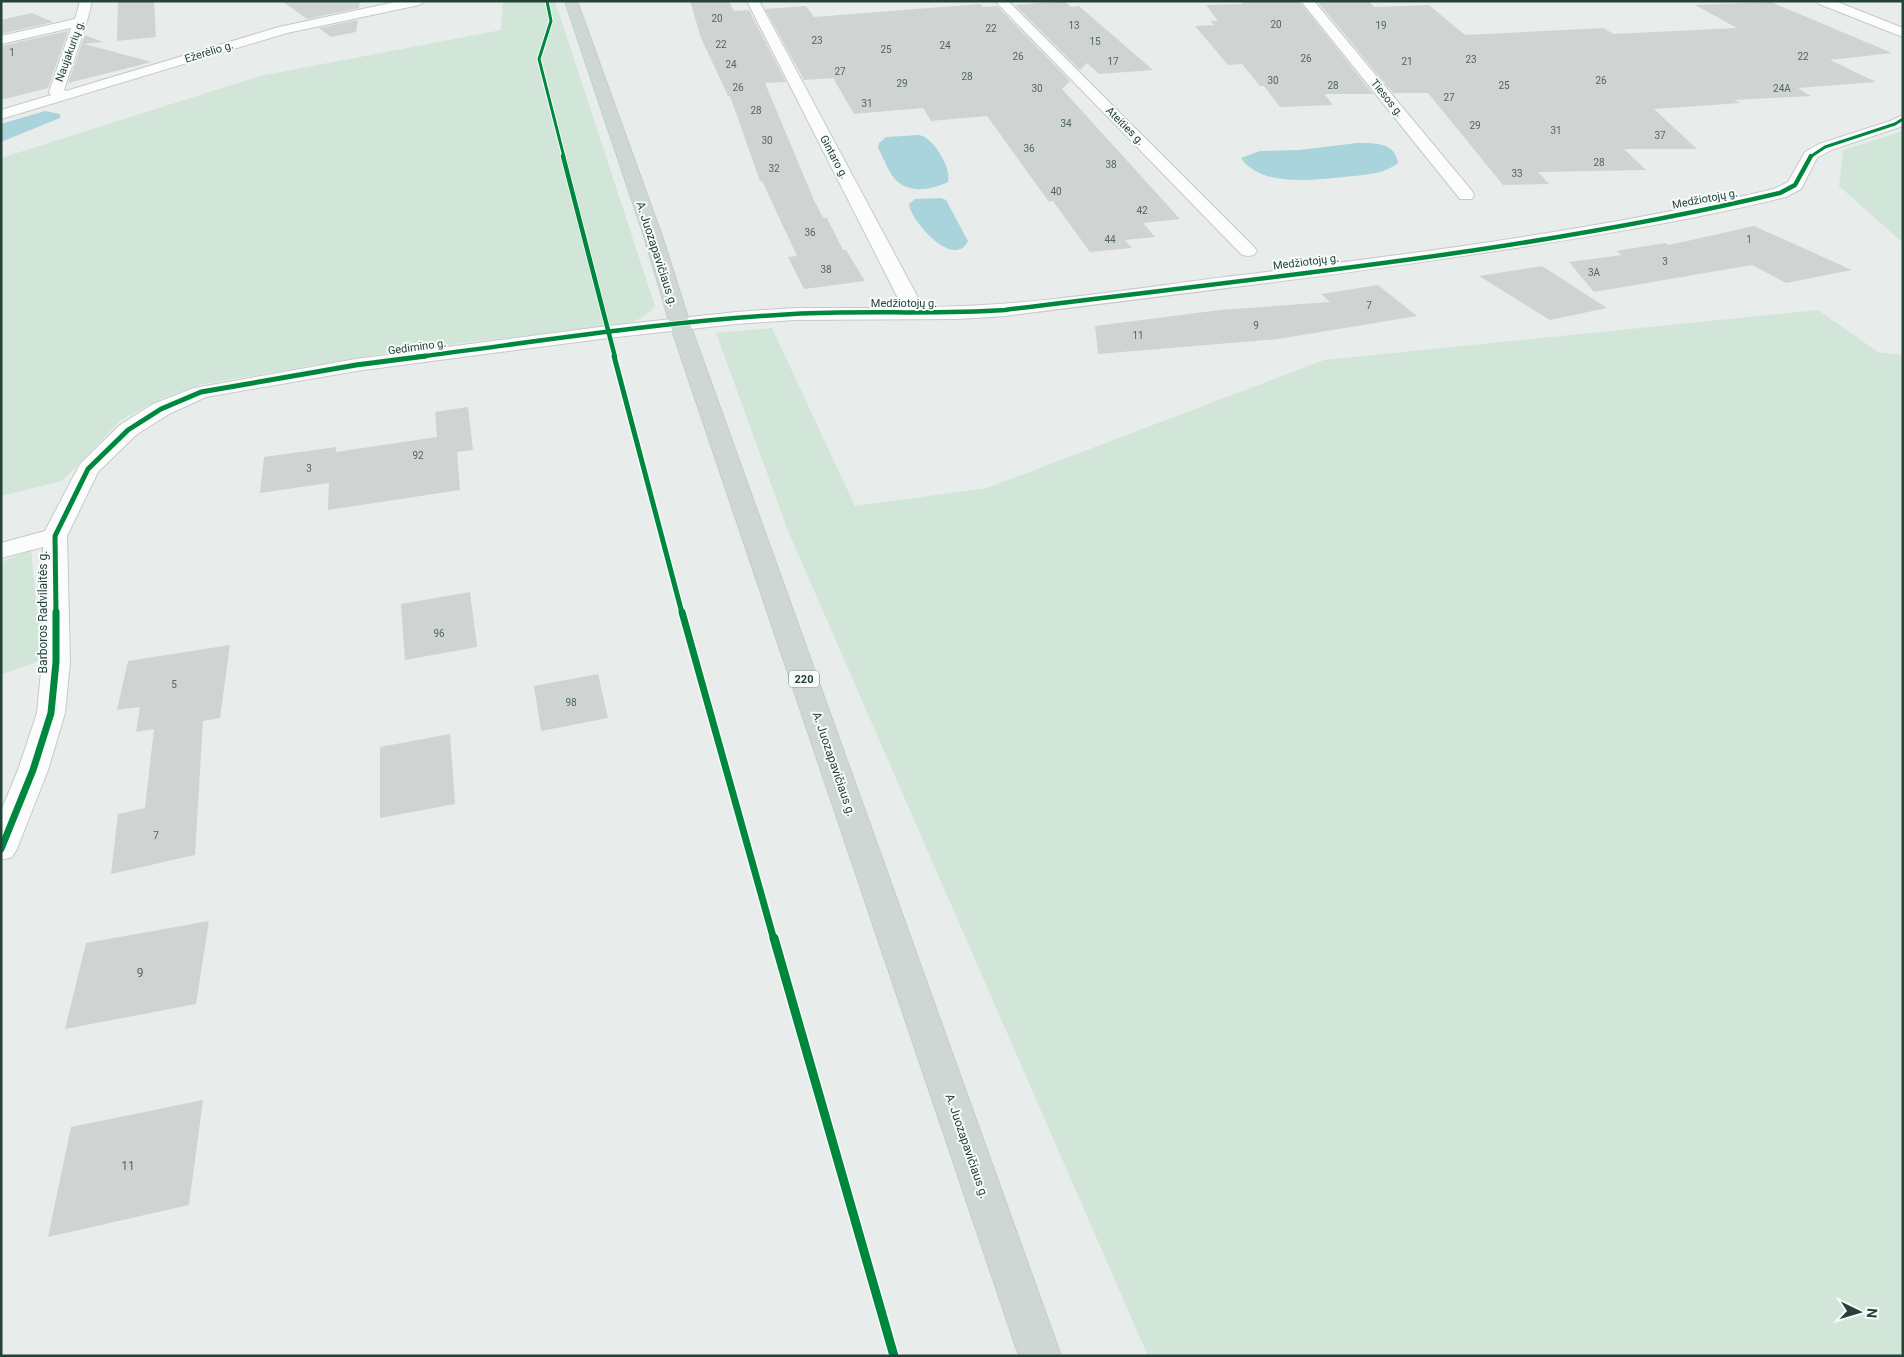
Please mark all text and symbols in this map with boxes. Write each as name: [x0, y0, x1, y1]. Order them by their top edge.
house number: 20: [711, 13, 723, 24]
street label: Naujakurių g.: [53, 18, 87, 83]
house number: 20: [1270, 19, 1282, 30]
house number: 13: [1068, 20, 1080, 31]
house number: 19: [1375, 20, 1387, 31]
house number: 22: [985, 23, 997, 34]
house number: 23: [811, 35, 823, 46]
house number: 15: [1089, 36, 1101, 47]
street label: Ežerėlio g.: [183, 38, 235, 66]
house number: 22: [715, 39, 727, 50]
house number: 24: [939, 40, 951, 51]
house number: 25: [880, 44, 892, 55]
house number: 1: [9, 47, 15, 58]
house number: 26: [1012, 51, 1024, 62]
house number: 22: [1797, 51, 1809, 62]
house number: 26: [1300, 53, 1312, 64]
house number: 23: [1465, 54, 1477, 65]
house number: 17: [1107, 56, 1119, 67]
house number: 21: [1401, 56, 1413, 67]
house number: 24: [725, 59, 737, 70]
house number: 27: [834, 66, 846, 77]
house number: 28: [961, 71, 973, 82]
house number: 30: [1267, 75, 1279, 86]
house number: 26: [1595, 75, 1607, 86]
street label: Tiesos g.: [1368, 77, 1406, 119]
house number: 29: [896, 78, 908, 89]
house number: 28: [1327, 80, 1339, 91]
house number: 25: [1498, 80, 1510, 91]
house number: 26: [732, 82, 744, 93]
house number: 30: [1031, 83, 1043, 94]
house number: 24A: [1773, 83, 1791, 94]
house number: 27: [1443, 92, 1455, 103]
house number: 31: [861, 98, 873, 109]
street label: Ateities g.: [1103, 104, 1147, 148]
house number: 28: [750, 105, 762, 116]
house number: 34: [1060, 118, 1072, 129]
house number: 29: [1469, 120, 1481, 131]
house number: 31: [1550, 125, 1562, 136]
house number: 37: [1654, 130, 1666, 141]
street label: Gintaro g.: [817, 133, 851, 181]
house number: 30: [761, 135, 773, 146]
house number: 36: [1023, 143, 1035, 154]
house number: 28: [1593, 157, 1605, 168]
house number: 38: [1105, 159, 1117, 170]
house number: 32: [768, 163, 780, 174]
house number: 33: [1511, 168, 1523, 179]
house number: 40: [1050, 186, 1062, 197]
street label: Medžiotojų g.: [1671, 186, 1739, 212]
street label: A. Juozapavičiaus g.: [633, 200, 681, 308]
house number: 42: [1136, 205, 1148, 216]
house number: 36: [804, 227, 816, 238]
house number: 44: [1104, 234, 1116, 245]
house number: 1: [1746, 234, 1752, 245]
street label: Medžiotojų g.: [1272, 251, 1340, 272]
house number: 3: [1662, 256, 1668, 267]
house number: 38: [820, 264, 832, 275]
house number: 3A: [1588, 267, 1601, 278]
street label: Medžiotojų g.: [871, 297, 937, 310]
house number: 7: [1366, 300, 1372, 311]
house number: 9: [1253, 320, 1259, 331]
house number: 11: [1132, 330, 1144, 341]
street label: Gedimino g.: [387, 336, 447, 358]
house number: 92: [412, 450, 424, 461]
house number: 3: [306, 463, 312, 474]
street label: Barboros Radvilaitės g.: [36, 551, 50, 673]
house number: 96: [433, 628, 445, 639]
road number: 220: [789, 671, 819, 688]
house number: 5: [171, 679, 177, 690]
house number: 98: [565, 697, 577, 708]
street label: A. Juozapavičiaus g.: [810, 710, 858, 818]
house number: 7: [153, 830, 159, 841]
house number: 9: [137, 966, 143, 980]
street label: A. Juozapavičiaus g.: [943, 1092, 991, 1200]
house number: 11: [121, 1159, 135, 1173]
north arrow: [1834, 1287, 1884, 1337]
text: N: [1864, 1308, 1880, 1319]

